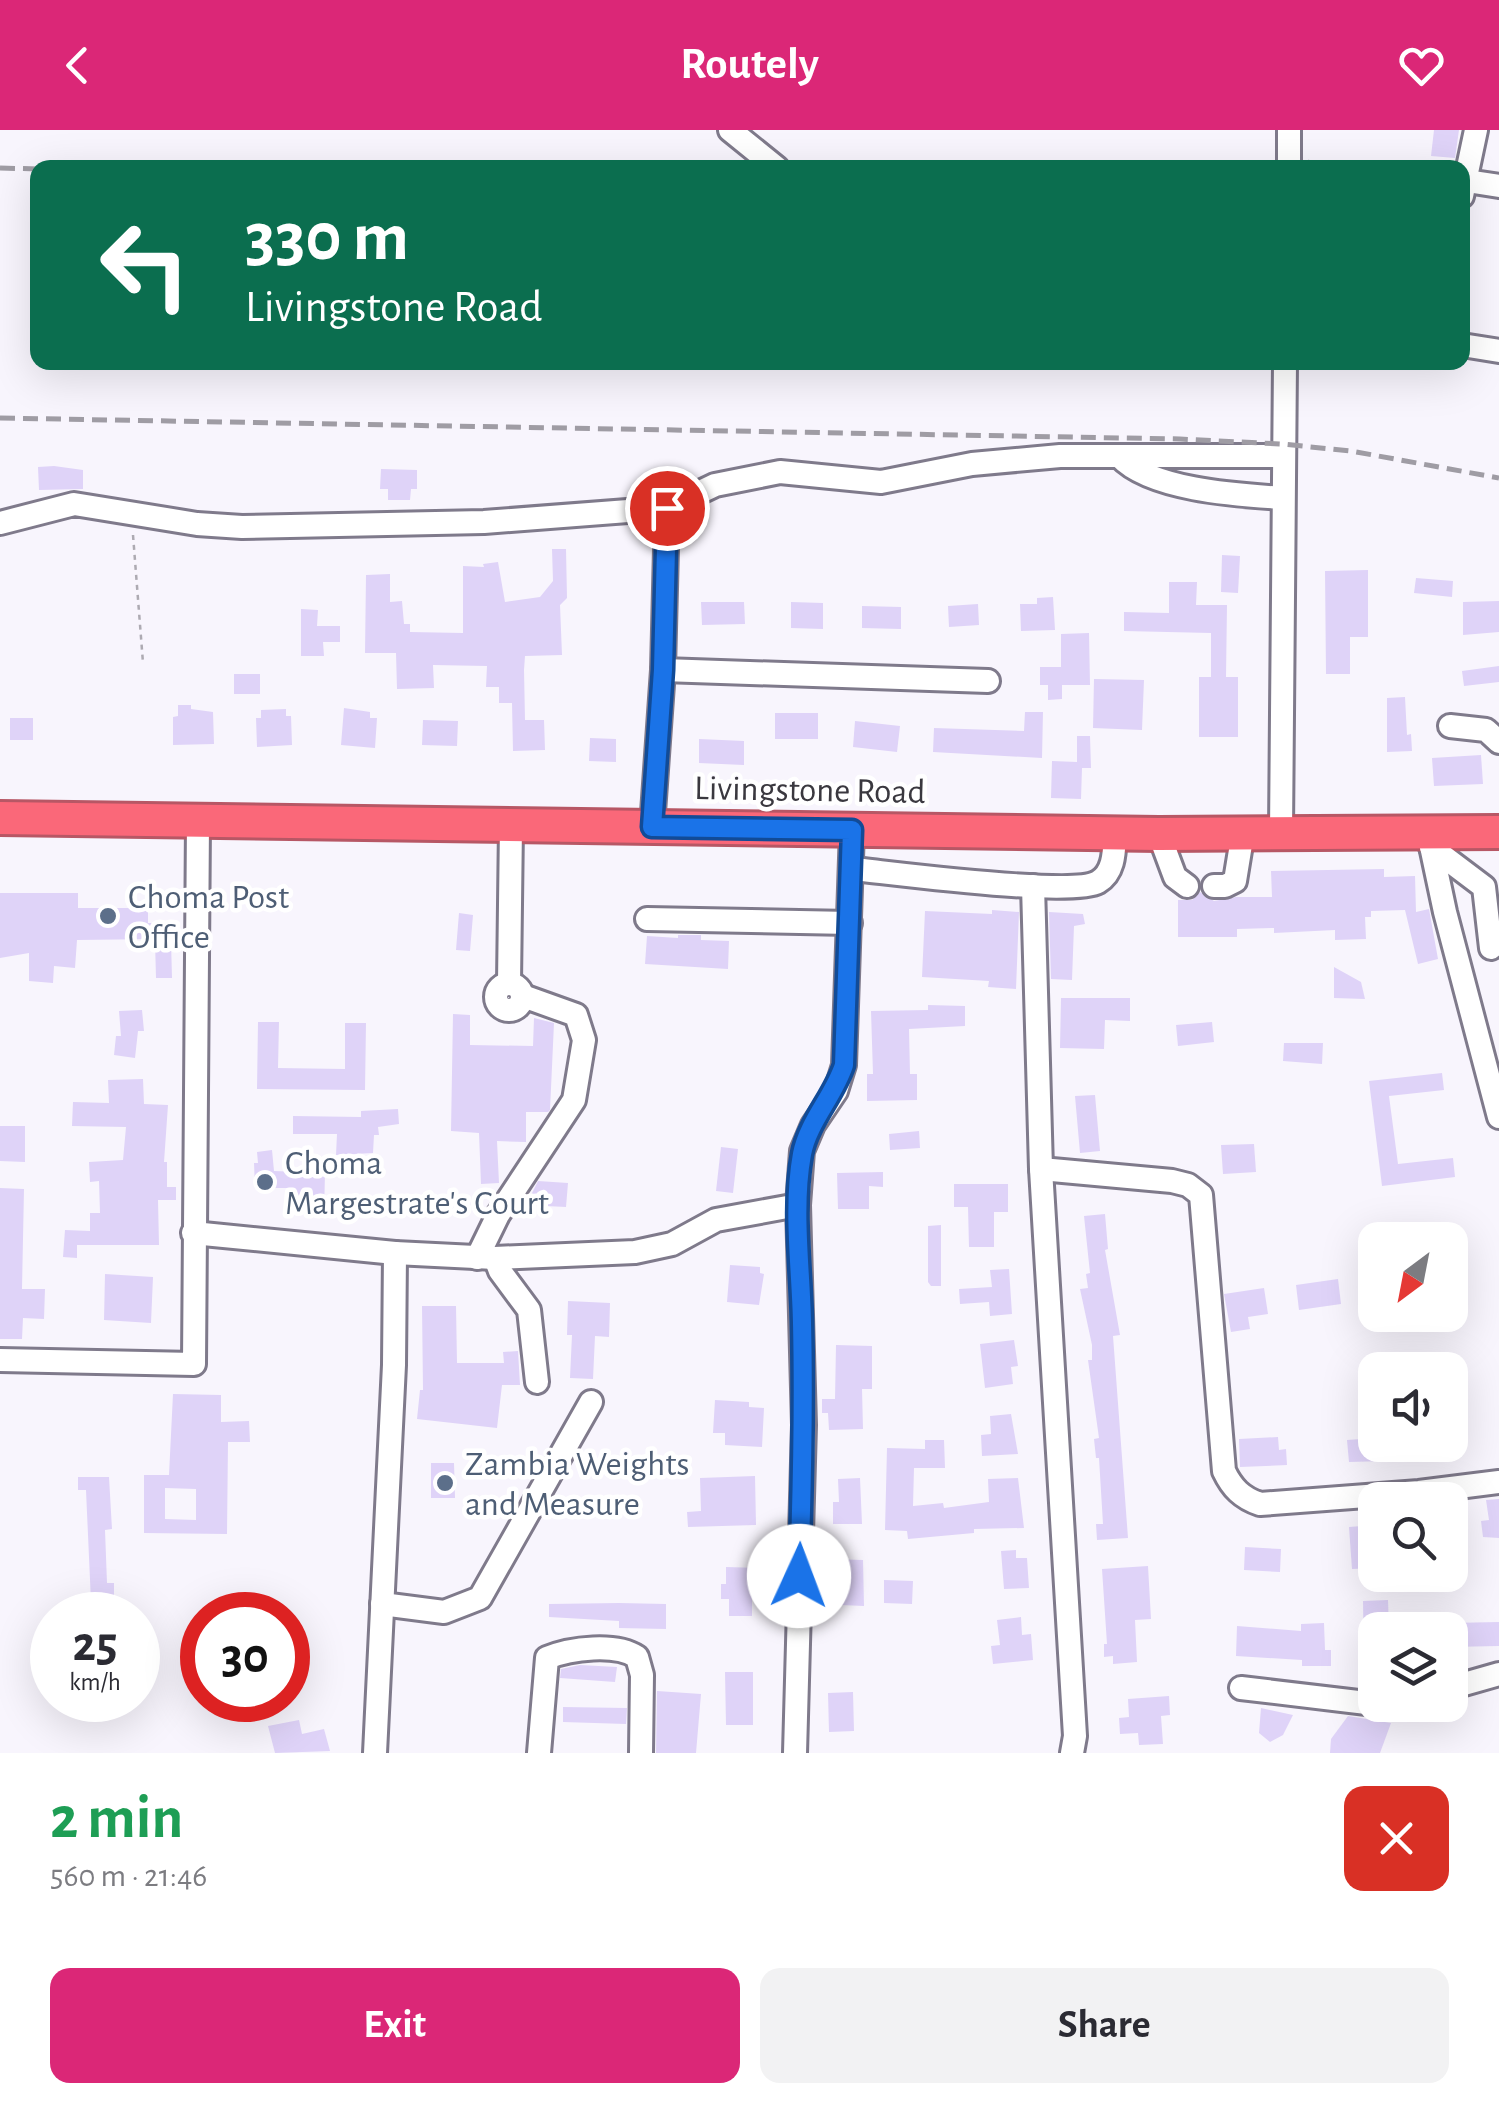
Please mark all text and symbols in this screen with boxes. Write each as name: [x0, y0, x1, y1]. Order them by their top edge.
icon: back: [50, 38, 105, 93]
icon: heart: [1394, 38, 1449, 93]
text: Routely: [680, 42, 819, 87]
icon: left: [80, 200, 210, 330]
text: 330 m: [245, 203, 409, 273]
text: Livingstone Road: [245, 285, 543, 330]
pin: [625, 466, 710, 551]
icon: arrive: [640, 481, 695, 536]
street label: Livingstone Road: [694, 771, 926, 810]
place label: Choma Post Office: [128, 880, 289, 955]
marker: Choma Post Office: [97, 905, 119, 927]
place label: Choma Margestrate's Court: [285, 1146, 549, 1221]
marker: Choma Margestrate's Court: [254, 1171, 276, 1193]
north arrow: [1358, 1222, 1468, 1332]
map controls: [1358, 1222, 1468, 1722]
button: sound: [1358, 1352, 1468, 1462]
place label: Zambia Weights and Measure: [465, 1447, 689, 1522]
marker: Zambia Weights and Measure: [434, 1472, 456, 1494]
button: search: [1358, 1482, 1468, 1592]
position arrow: [747, 1524, 851, 1628]
speed limit sign: 30: [180, 1592, 310, 1722]
button: layers: [1358, 1612, 1468, 1722]
text: 25: [72, 1620, 118, 1670]
text: km/h: [69, 1670, 121, 1695]
button: close: [1344, 1786, 1449, 1891]
text: 2 min: [50, 1789, 183, 1849]
text: 560 m · 21:46: [50, 1860, 207, 1892]
button: Exit: [50, 1968, 740, 2083]
button: Share: [760, 1968, 1449, 2083]

